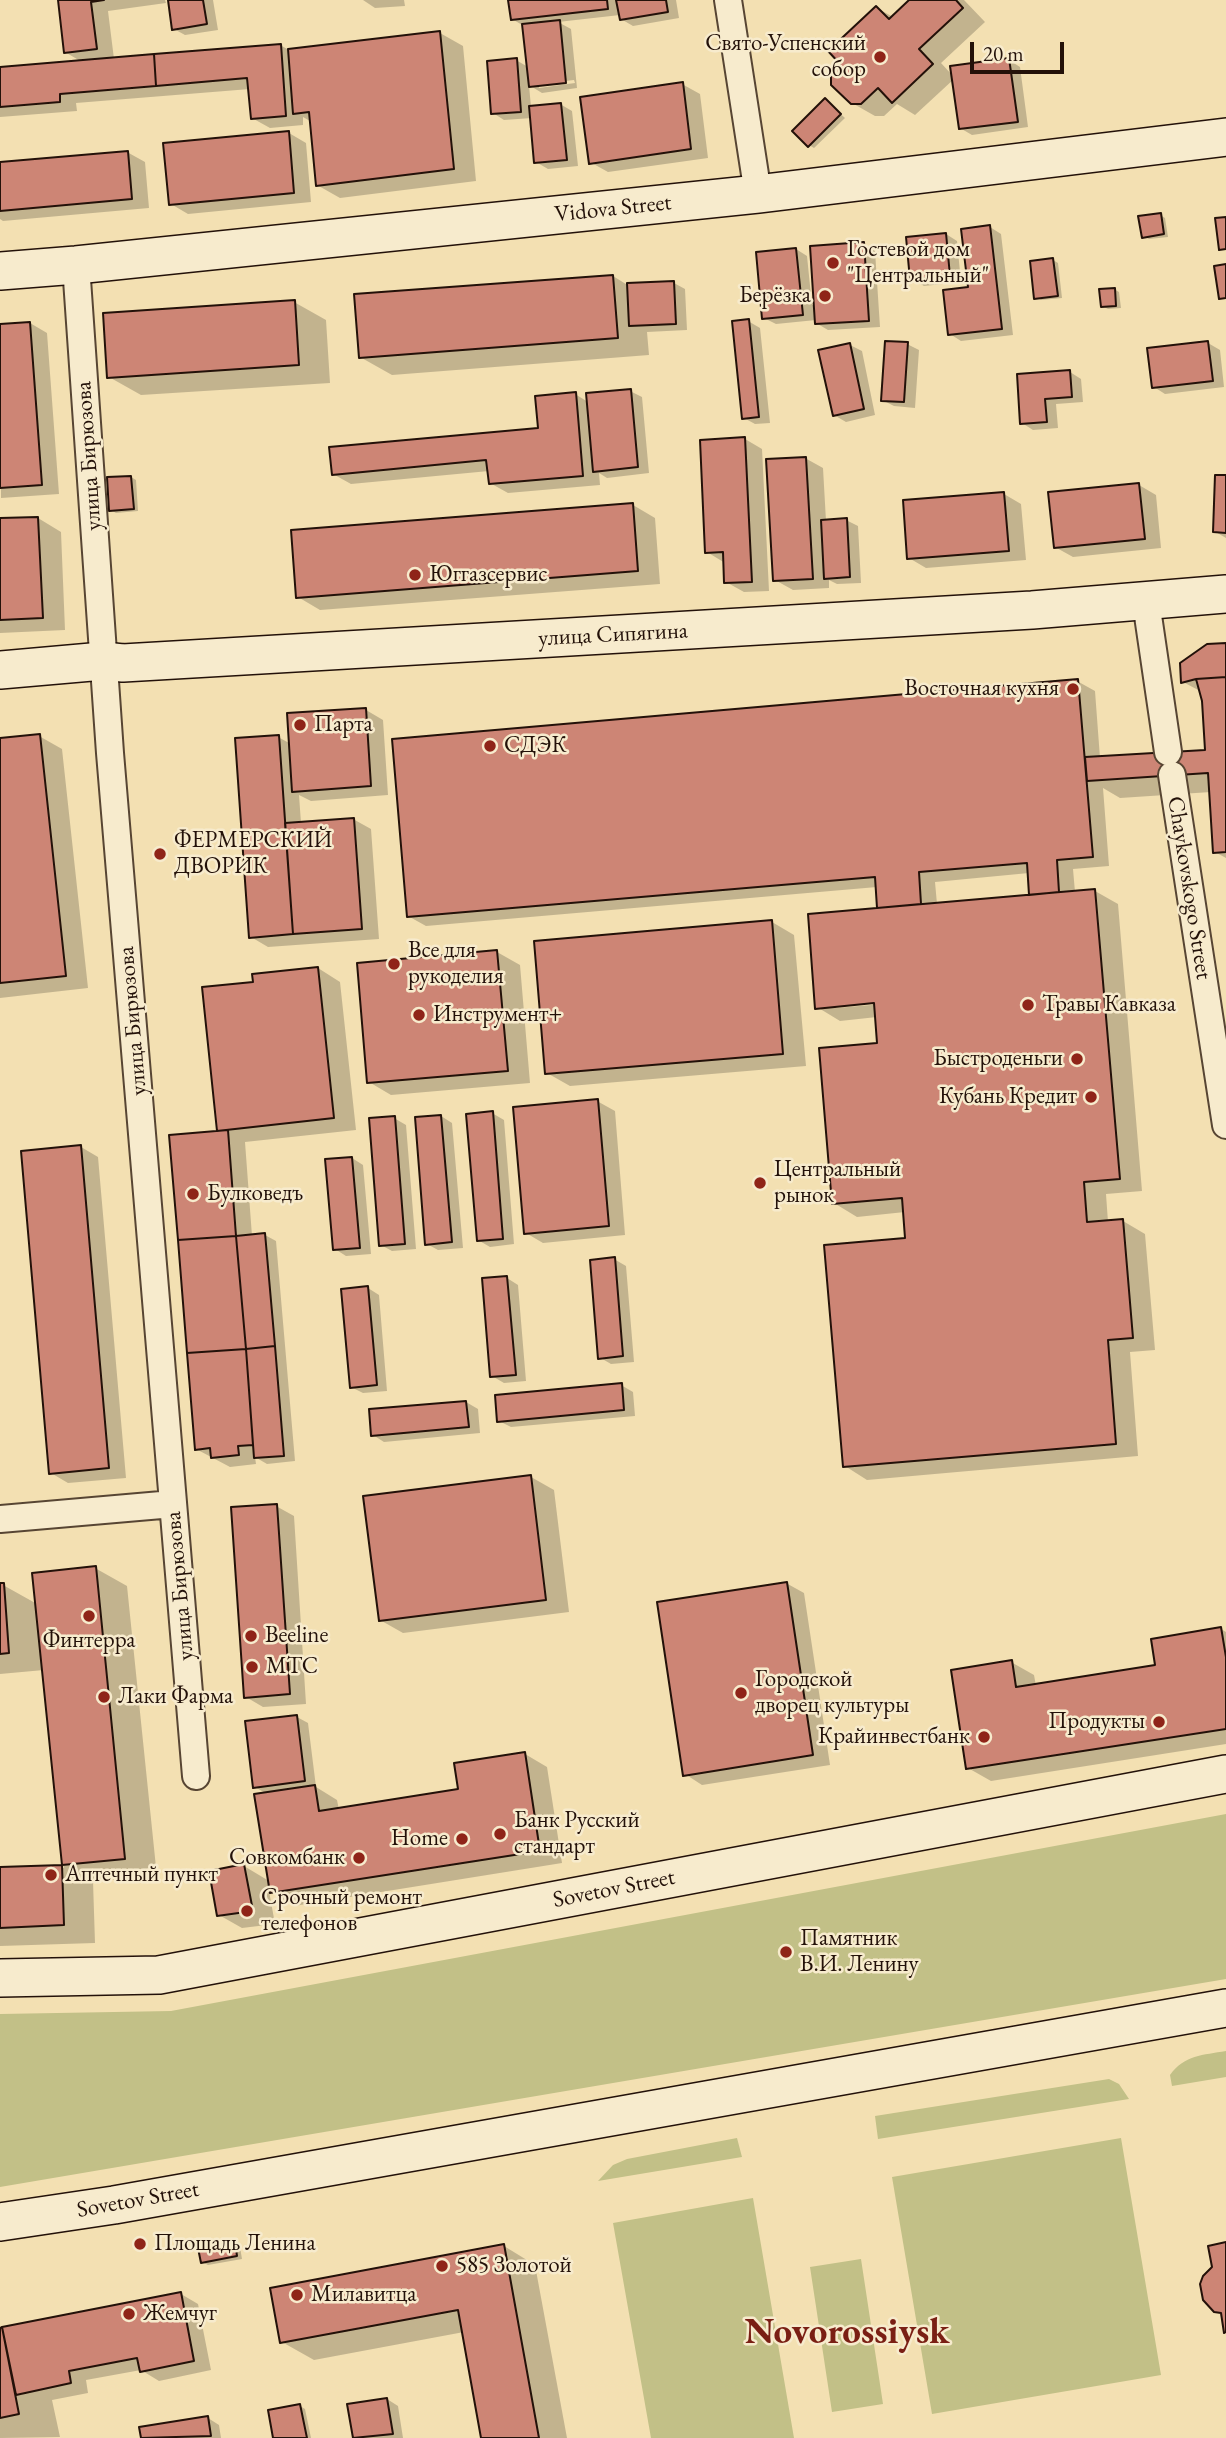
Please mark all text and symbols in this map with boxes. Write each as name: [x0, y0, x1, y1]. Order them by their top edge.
scale bar: [974, 28, 1068, 72]
place label: Свято-Успенский собор: [705, 30, 866, 84]
text: 20 m: [983, 40, 1024, 67]
marker: Свято-Успенский собор: [872, 49, 888, 65]
street label: Vidova Street: [553, 189, 673, 229]
place label: Гостевой дом "Центральный": [847, 236, 989, 290]
marker: Гостевой дом "Центральный": [825, 255, 841, 271]
place label: Берёзка: [739, 282, 811, 310]
marker: Берёзка: [817, 288, 833, 304]
street label: улица Бирюзова: [70, 380, 108, 532]
place label: Юггазсервис: [429, 561, 548, 589]
marker: Юггазсервис: [407, 567, 423, 583]
street label: улица Сипягина: [537, 617, 689, 653]
place label: Восточная кухня: [904, 675, 1059, 703]
marker: Восточная кухня: [1065, 681, 1081, 697]
place label: Парта: [314, 711, 373, 739]
marker: Парта: [292, 717, 308, 733]
place label: СДЭК: [504, 732, 567, 760]
marker: СДЭК: [482, 738, 498, 754]
street label: Chaykovskogo Street: [1161, 794, 1217, 982]
place label: ФЕРМЕРСКИЙ ДВОРИК: [174, 827, 332, 881]
marker: ФЕРМЕРСКИЙ ДВОРИК: [152, 846, 168, 862]
place label: Все для рукоделия: [408, 937, 504, 991]
street label: улица Бирюзова: [113, 945, 153, 1097]
marker: Все для рукоделия: [386, 956, 402, 972]
place label: Травы Кавказа: [1042, 991, 1176, 1019]
marker: Травы Кавказа: [1020, 997, 1036, 1013]
place label: Инструмент+: [433, 1001, 562, 1029]
marker: Инструмент+: [411, 1007, 427, 1023]
place label: Быстроденьги: [933, 1045, 1063, 1073]
marker: Быстроденьги: [1069, 1051, 1085, 1067]
place label: Кубань Кредит: [939, 1083, 1077, 1111]
marker: Кубань Кредит: [1083, 1089, 1099, 1105]
place label: Центральный рынок: [774, 1156, 901, 1210]
marker: Центральный рынок: [752, 1175, 768, 1191]
place label: Булковедъ: [207, 1180, 303, 1208]
marker: Булковедъ: [185, 1186, 201, 1202]
street label: улица Бирюзова: [160, 1510, 200, 1662]
marker: Финтерра: [81, 1608, 97, 1624]
place label: Beeline: [265, 1622, 328, 1650]
place label: Финтерра: [43, 1627, 135, 1655]
marker: Beeline: [243, 1628, 259, 1644]
place label: МТС: [266, 1653, 318, 1681]
marker: МТС: [244, 1659, 260, 1675]
place label: Городской дворец культуры: [755, 1666, 909, 1720]
place label: Лаки Фарма: [118, 1683, 233, 1711]
marker: Городской дворец культуры: [733, 1685, 749, 1701]
marker: Лаки Фарма: [96, 1689, 112, 1705]
place label: Продукты: [1048, 1708, 1145, 1736]
marker: Продукты: [1151, 1714, 1167, 1730]
place label: Крайинвестбанк: [818, 1723, 970, 1751]
marker: Крайинвестбанк: [976, 1729, 992, 1745]
place label: Банк Русский стандарт: [514, 1807, 640, 1861]
place label: Home: [391, 1825, 448, 1853]
marker: Банк Русский стандарт: [492, 1826, 508, 1842]
marker: Home: [454, 1831, 470, 1847]
place label: Совкомбанк: [229, 1844, 345, 1872]
marker: Совкомбанк: [351, 1850, 367, 1866]
place label: Аптечный пункт: [65, 1861, 218, 1889]
street label: Sovetov Street: [551, 1864, 677, 1914]
marker: Аптечный пункт: [43, 1867, 59, 1883]
place label: Срочный ремонт телефонов: [261, 1884, 422, 1938]
marker: Срочный ремонт телефонов: [239, 1903, 255, 1919]
place label: Памятник В.И. Ленину: [800, 1925, 919, 1979]
marker: Памятник В.И. Ленину: [778, 1944, 794, 1960]
street label: Sovetov Street: [75, 2176, 201, 2224]
place label: Площадь Ленина: [154, 2230, 316, 2258]
marker: Площадь Ленина: [132, 2236, 148, 2252]
place label: 585 Золотой: [456, 2252, 572, 2280]
marker: 585 Золотой: [434, 2258, 450, 2274]
place label: Милавитца: [311, 2281, 416, 2309]
marker: Милавитца: [289, 2287, 305, 2303]
place label: Жемчуг: [143, 2300, 217, 2328]
marker: Жемчуг: [121, 2306, 137, 2322]
district label: Novorossiysk: [745, 2311, 949, 2355]

